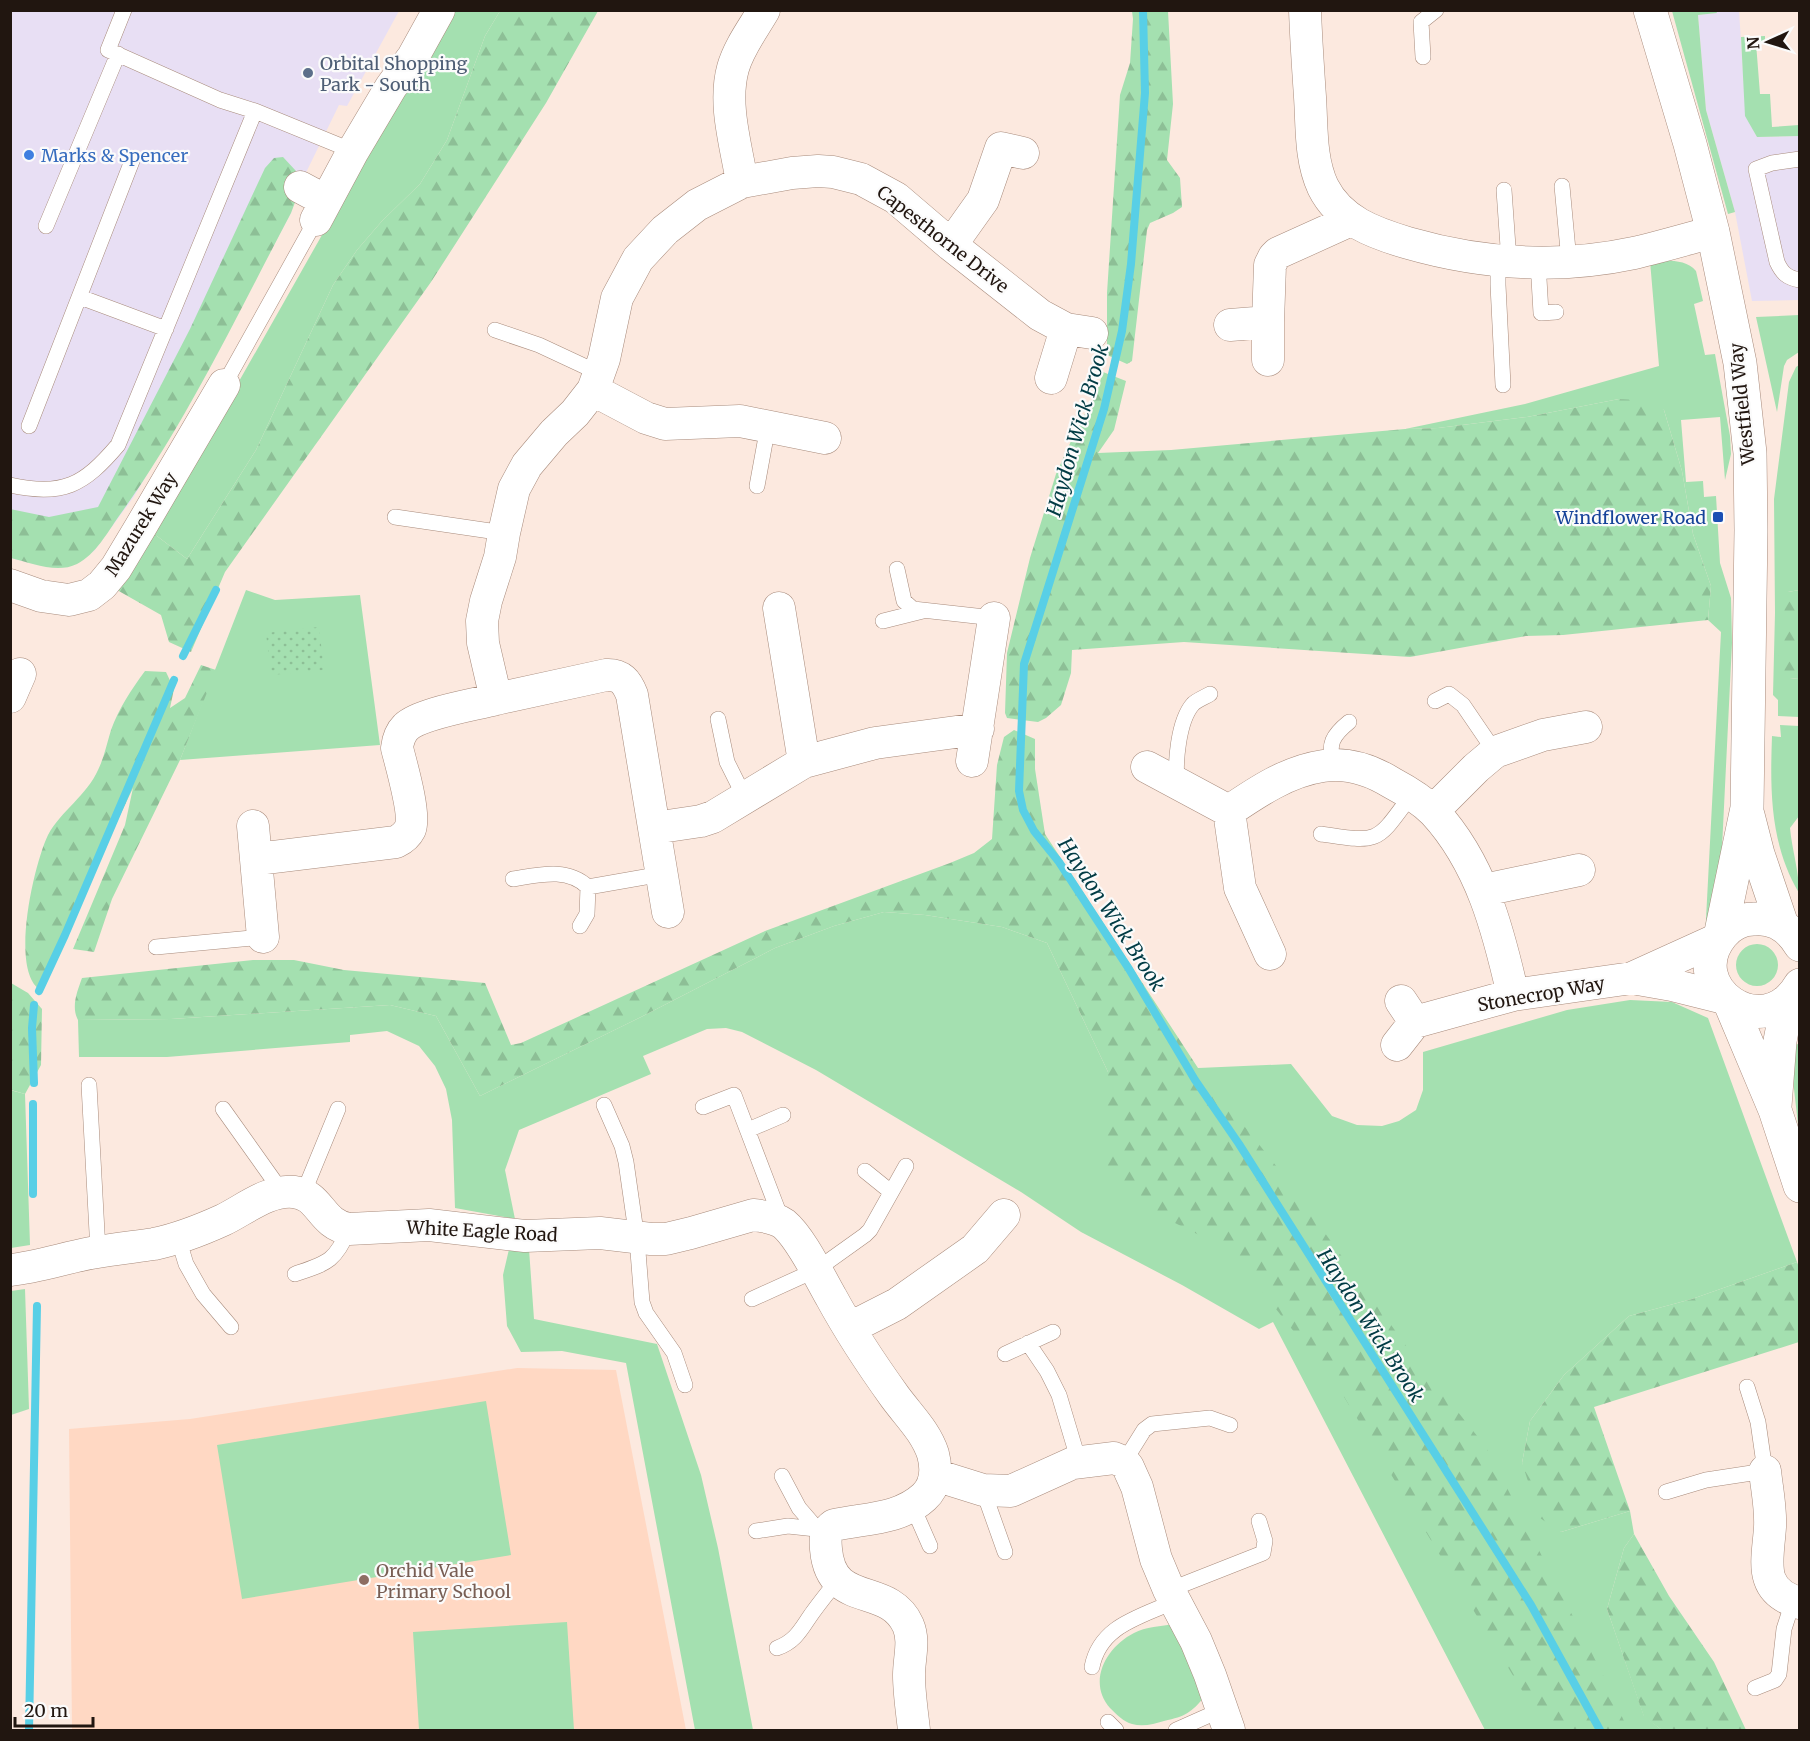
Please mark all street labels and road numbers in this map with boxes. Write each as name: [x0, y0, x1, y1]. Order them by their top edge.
street label: Capesthorne Drive: [873, 180, 1013, 298]
street label: Westfield Way: [1724, 341, 1760, 467]
street label: Mazurek Way: [100, 467, 182, 580]
street label: Stonecrop Way: [1476, 971, 1607, 1017]
street label: White Eagle Road: [405, 1215, 558, 1246]

